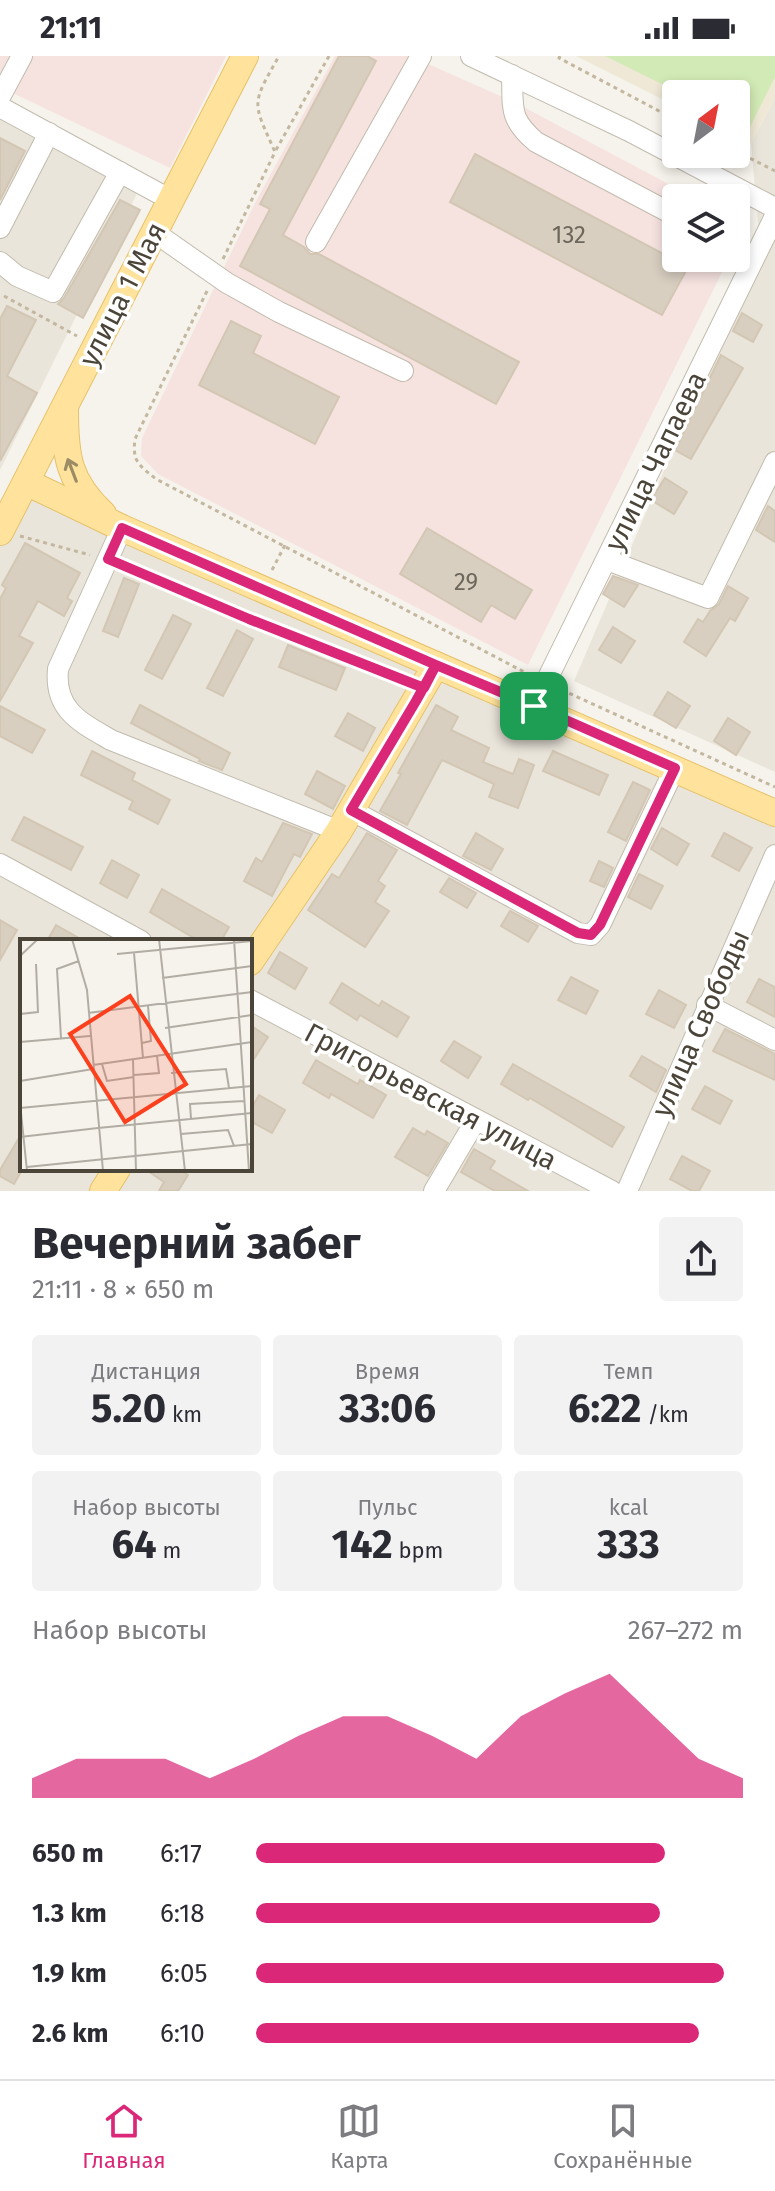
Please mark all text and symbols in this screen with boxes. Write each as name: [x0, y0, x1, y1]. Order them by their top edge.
text: 21:11: [40, 10, 102, 46]
north arrow: [662, 80, 750, 168]
map controls: [662, 80, 750, 272]
button: layers: [662, 184, 750, 272]
street label: улица 1 Мая: [72, 217, 173, 372]
house number: 132: [552, 221, 586, 249]
street label: улица Чапаева: [598, 366, 713, 556]
one-way arrow: [64, 458, 78, 483]
house number: 29: [454, 568, 478, 596]
pin: [500, 672, 568, 740]
icon: arrive: [512, 684, 556, 728]
street label: улица Свободы: [644, 925, 756, 1122]
inset map: [20, 939, 252, 1171]
street label: Григорьевская улица: [299, 1016, 563, 1177]
text: Вечерний забег: [32, 1217, 361, 1270]
button: share: [659, 1217, 743, 1301]
text: 21:11 · 8 × 650 m: [32, 1274, 214, 1305]
text: Дистанция: [92, 1358, 201, 1385]
text: Время: [355, 1358, 420, 1385]
text: Темп: [604, 1358, 653, 1385]
text: 5.20: [91, 1385, 166, 1433]
text: 33:06: [339, 1385, 436, 1433]
text: 6:22: [568, 1385, 642, 1433]
text: km: [166, 1401, 202, 1428]
text: /km: [642, 1401, 689, 1428]
text: Набор высоты: [72, 1494, 221, 1521]
text: Пульс: [358, 1494, 417, 1521]
text: kcal: [609, 1494, 648, 1521]
text: 64: [112, 1521, 157, 1569]
text: 142: [332, 1521, 393, 1569]
text: 333: [597, 1521, 660, 1569]
text: m: [157, 1537, 181, 1564]
text: bpm: [393, 1537, 443, 1564]
text: Набор высоты: [32, 1615, 207, 1646]
text: 267–272 m: [628, 1615, 743, 1646]
text: 650 m: [32, 1838, 104, 1869]
text: 6:17: [160, 1838, 202, 1869]
text: 1.3 km: [32, 1898, 107, 1929]
text: 6:18: [160, 1898, 205, 1929]
text: 1.9 km: [32, 1958, 107, 1989]
text: 6:05: [160, 1958, 208, 1989]
text: 2.6 km: [32, 2018, 109, 2049]
text: 6:10: [160, 2018, 205, 2049]
tab: Главная: [82, 2099, 166, 2174]
tab: Карта: [330, 2099, 389, 2174]
tab: Сохранённые: [553, 2099, 693, 2174]

